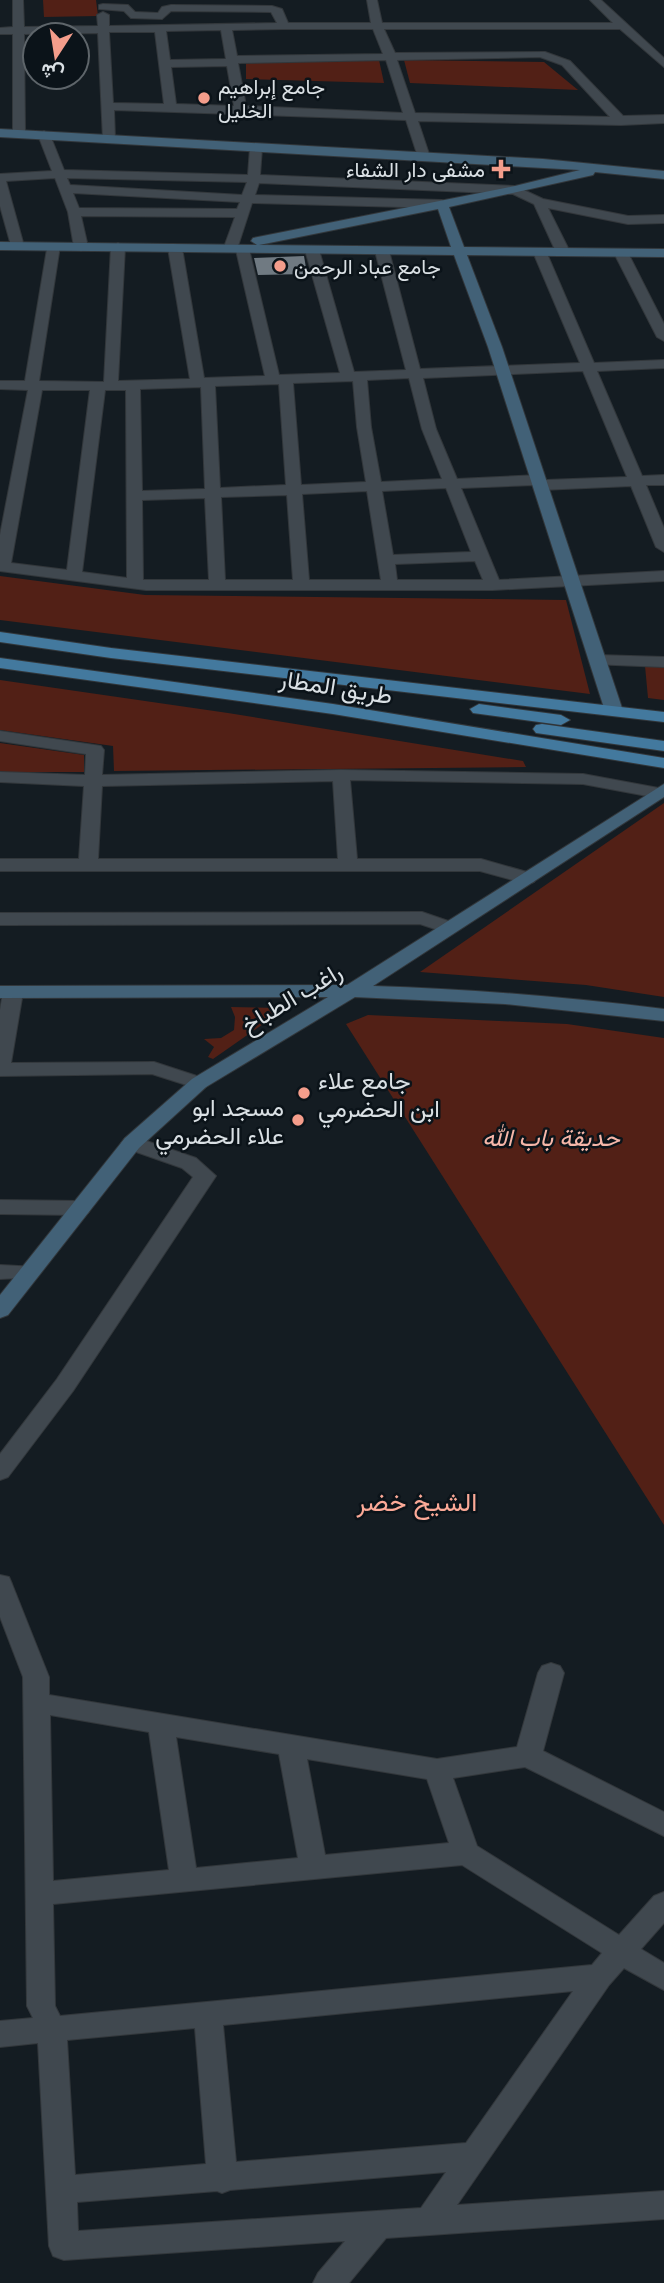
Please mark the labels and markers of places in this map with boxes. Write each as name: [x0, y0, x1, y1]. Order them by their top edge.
place label: جامع إبراهيم الخليل: [218, 72, 325, 124]
marker: جامع إبراهيم الخليل: [196, 90, 212, 106]
place label: مشفى دار الشفاء: [346, 155, 485, 183]
marker: مشفى دار الشفاء: [491, 159, 511, 179]
place label: جامع عباد الرحمن: [294, 252, 441, 281]
marker: جامع عباد الرحمن: [272, 258, 288, 274]
place label: جامع علاء ابن الحضرمي: [318, 1063, 440, 1128]
marker: جامع علاء ابن الحضرمي: [296, 1085, 312, 1101]
place label: مسجد ابو علاء الحضرمي: [155, 1090, 284, 1155]
marker: مسجد ابو علاء الحضرمي: [290, 1112, 306, 1128]

